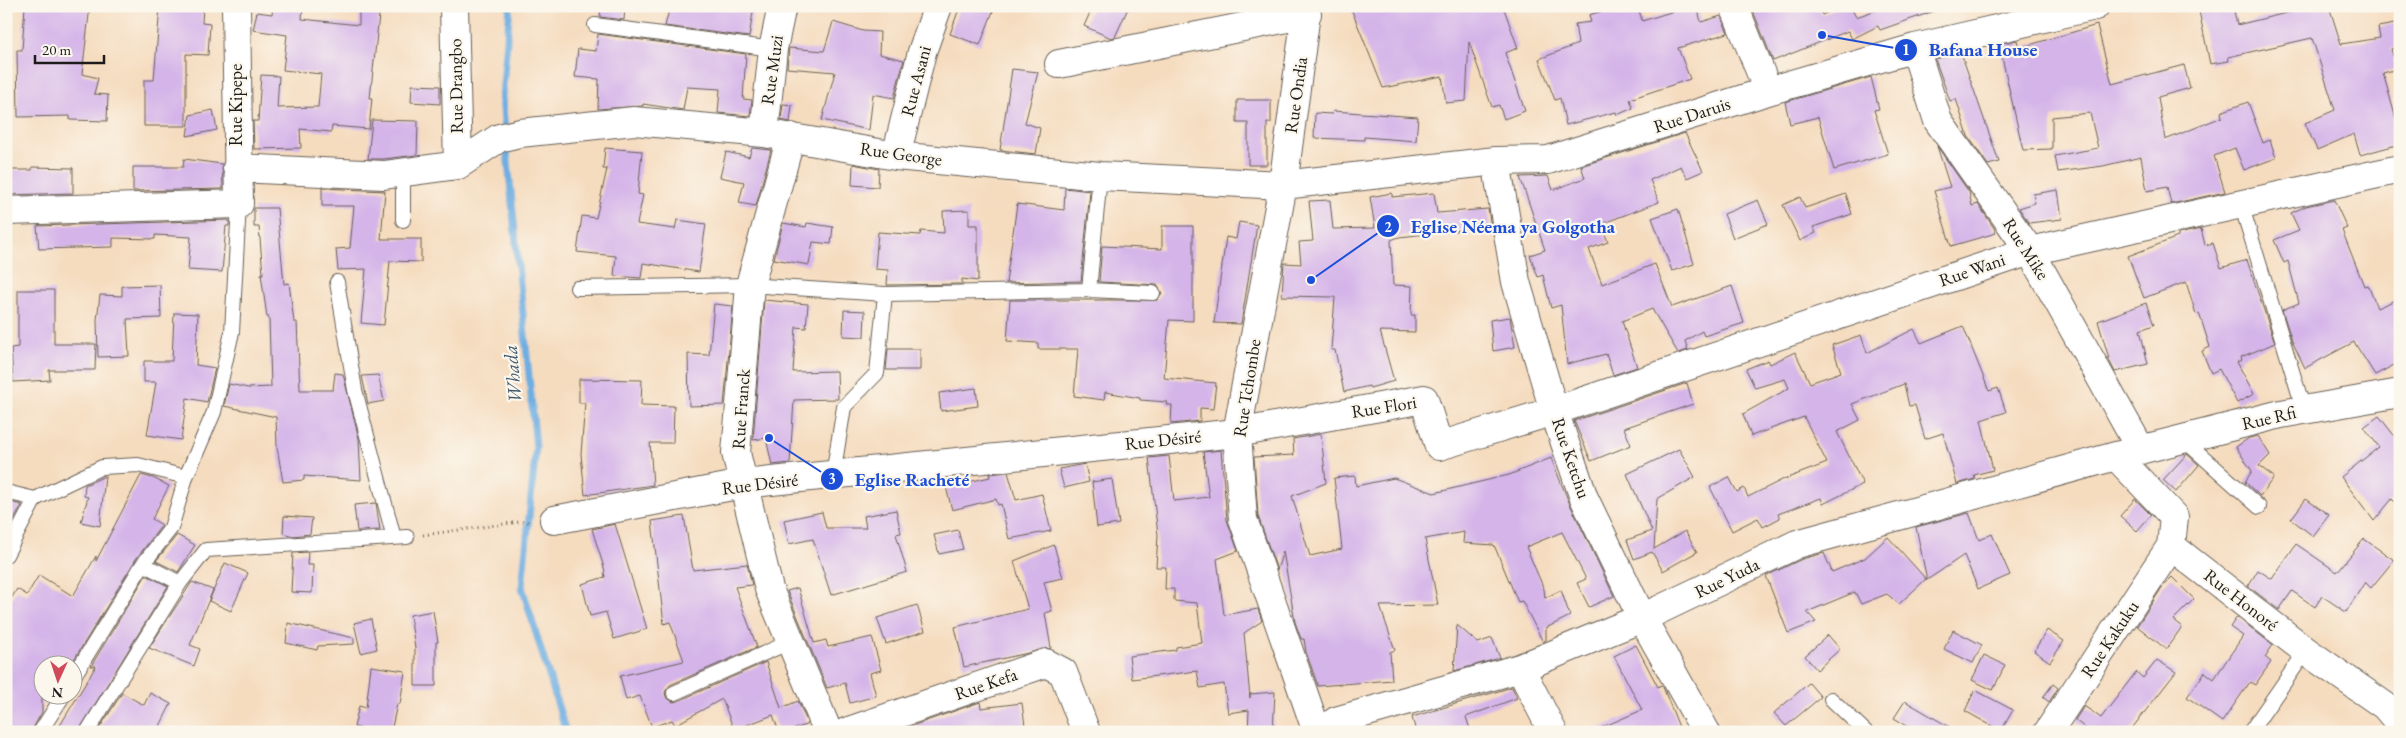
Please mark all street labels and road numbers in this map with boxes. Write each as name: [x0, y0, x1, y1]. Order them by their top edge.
street label: Rue Muzi: [755, 33, 788, 106]
street label: Rue Drangbo: [443, 38, 468, 134]
street label: Rue Asani: [895, 42, 936, 119]
street label: Rue Ondia: [1279, 54, 1312, 135]
street label: Rue Kipepe: [224, 64, 247, 146]
street label: Rue Daruis: [1651, 91, 1733, 138]
street label: Rue George: [859, 136, 944, 171]
street label: Rue Mike: [1998, 214, 2055, 284]
street label: Rue Wani: [1936, 247, 2009, 292]
street label: Rue Tchombe: [1227, 337, 1266, 439]
street label: Rue Franck: [726, 367, 755, 450]
street label: Rue Flori: [1350, 390, 1419, 423]
street label: Rue Rfi: [2239, 400, 2298, 435]
street label: Rue Ketchu: [1547, 414, 1596, 502]
street label: Rue Désiré: [1124, 424, 1202, 455]
street label: Rue Désiré: [720, 467, 799, 500]
street label: Rue Yuda: [1691, 552, 1764, 603]
street label: Rue Honoré: [2200, 563, 2283, 636]
street label: Rue Kakuku: [2075, 595, 2144, 682]
street label: Rue Kefa: [952, 662, 1021, 705]

